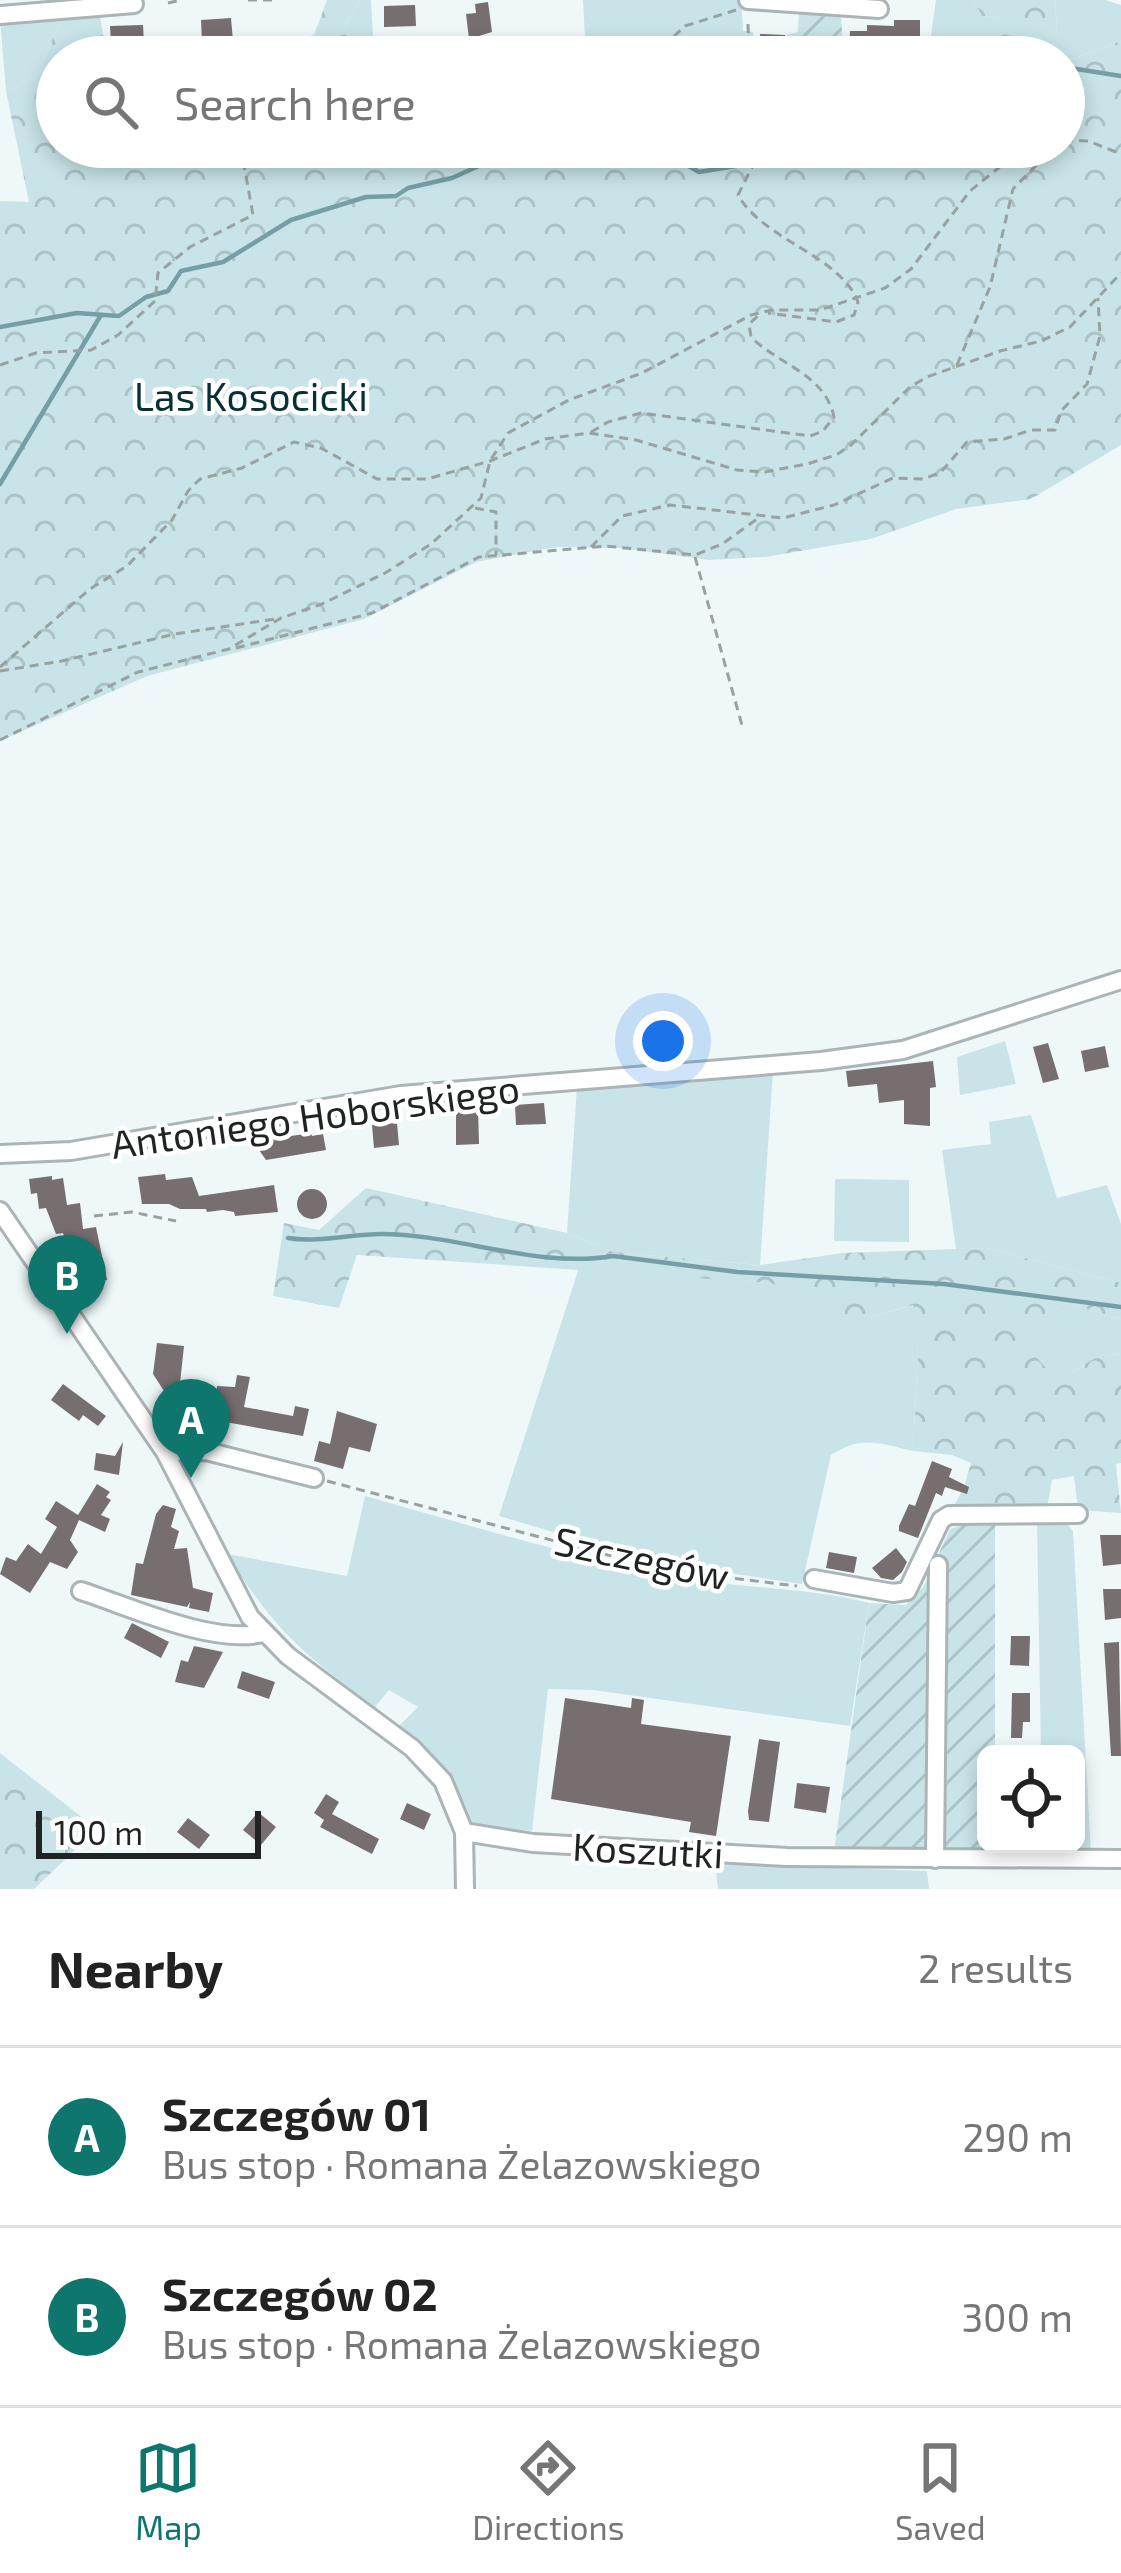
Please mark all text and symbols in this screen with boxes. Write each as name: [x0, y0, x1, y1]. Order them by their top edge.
search box: [36, 36, 1085, 168]
icon: search: [78, 69, 144, 135]
text: Search here: [174, 75, 416, 129]
park label: Las Kosocicki: [134, 372, 368, 419]
your location: [633, 1011, 693, 1071]
street label: Antoniego Hoborskiego: [108, 1063, 522, 1167]
pin: B: [28, 1235, 106, 1334]
pin: A: [152, 1379, 230, 1478]
street label: Szczegów: [550, 1516, 734, 1598]
map controls: [977, 1745, 1085, 1853]
button: locate: [977, 1745, 1085, 1853]
scale bar: [36, 1805, 261, 1858]
text: 100 m: [54, 1812, 143, 1852]
street label: Koszutki: [571, 1822, 725, 1876]
text: Nearby: [48, 1937, 223, 1998]
text: 2 results: [918, 1944, 1073, 1991]
text: Szczegów 01: [162, 2086, 431, 2140]
text: A: [74, 2113, 100, 2160]
text: 290 m: [962, 2113, 1073, 2160]
text: Bus stop · Romana Żelazowskiego: [162, 2140, 761, 2187]
text: Szczegów 02: [162, 2266, 438, 2320]
text: B: [75, 2293, 99, 2340]
text: 300 m: [961, 2293, 1073, 2340]
text: Bus stop · Romana Żelazowskiego: [162, 2320, 761, 2367]
tab: Map: [135, 2435, 202, 2547]
tab: Directions: [472, 2435, 624, 2547]
tab: Saved: [895, 2435, 986, 2547]

